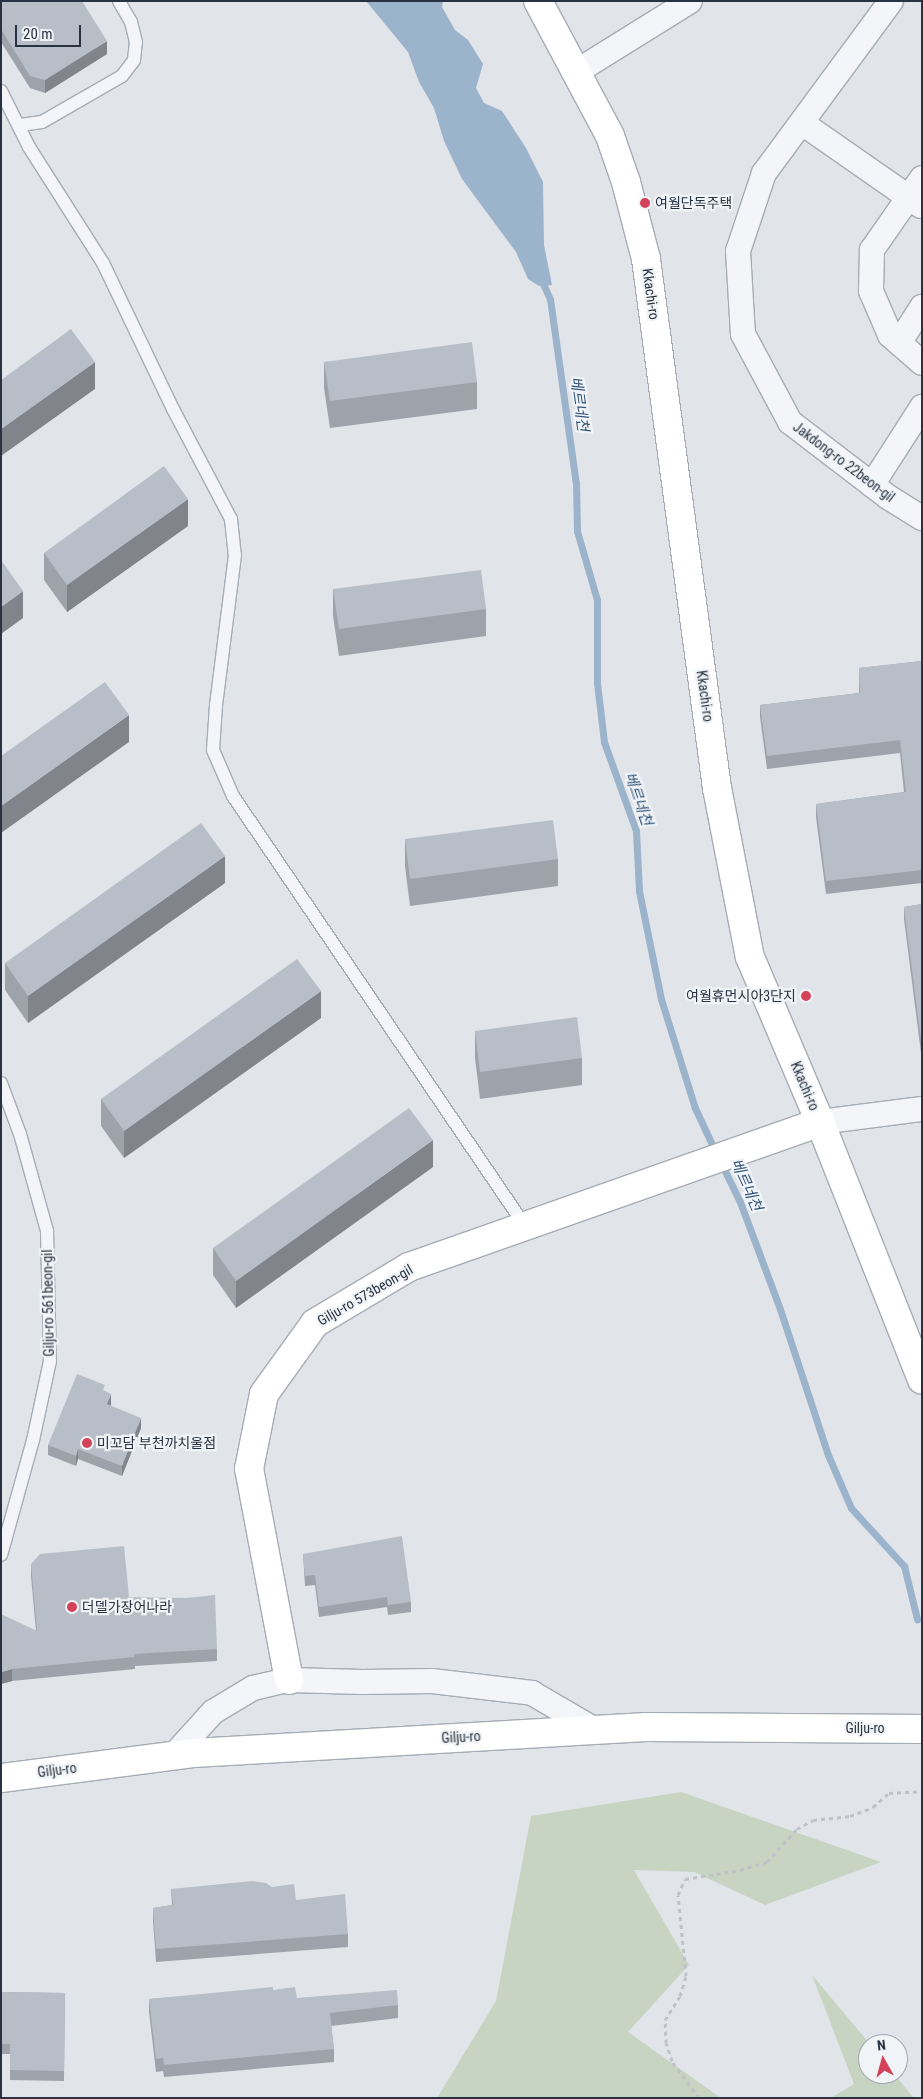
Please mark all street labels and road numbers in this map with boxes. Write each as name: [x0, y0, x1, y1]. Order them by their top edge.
street label: Kkachi-ro: [639, 267, 663, 321]
street label: Jakdong-ro 22beon-gil: [790, 418, 898, 506]
street label: Kkachi-ro: [693, 669, 717, 723]
street label: Kkachi-ro: [787, 1059, 823, 1113]
street label: Gilju-ro 561beon-gil: [39, 1249, 57, 1357]
street label: Gilju-ro 573beon-gil: [314, 1261, 416, 1329]
street label: Gilju-ro: [845, 1720, 885, 1736]
street label: Gilju-ro: [441, 1728, 481, 1746]
street label: Gilju-ro: [37, 1759, 77, 1781]

